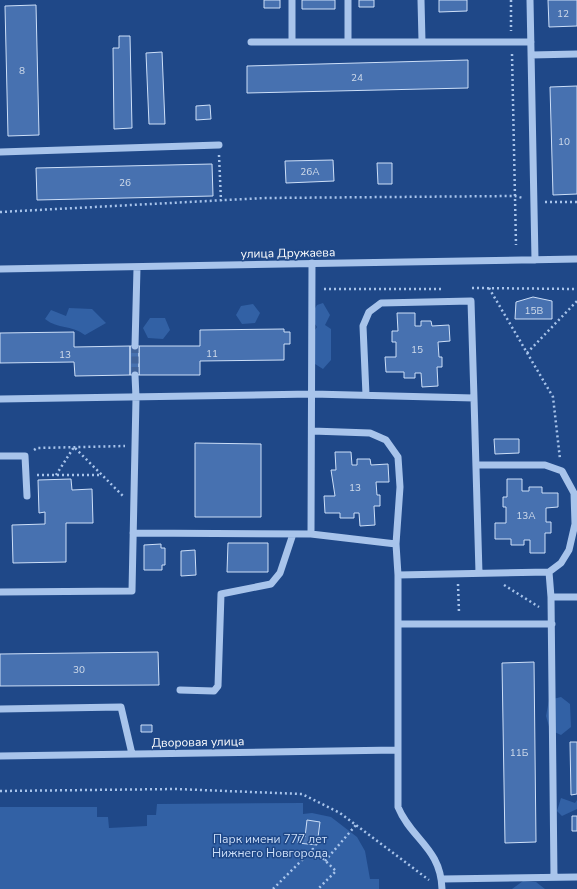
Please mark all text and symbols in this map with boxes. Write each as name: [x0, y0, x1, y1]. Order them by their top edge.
house number: 12: [557, 7, 569, 21]
house number: 8: [19, 64, 25, 78]
house number: 24: [351, 71, 363, 85]
house number: 10: [558, 135, 570, 149]
house number: 26А: [300, 165, 320, 179]
house number: 26: [119, 176, 131, 190]
street label: улица Дружаева: [241, 244, 335, 262]
house number: 15В: [525, 304, 544, 318]
house number: 15: [411, 343, 423, 357]
house number: 11: [206, 347, 218, 361]
house number: 13: [59, 348, 71, 362]
house number: 13: [349, 481, 361, 495]
house number: 13А: [516, 509, 536, 523]
house number: 30: [73, 663, 85, 677]
street label: Дворовая улица: [152, 733, 244, 751]
house number: 11Б: [510, 746, 529, 760]
park label: Парк имени 777 лет Нижнего Новгорода: [212, 831, 328, 861]

